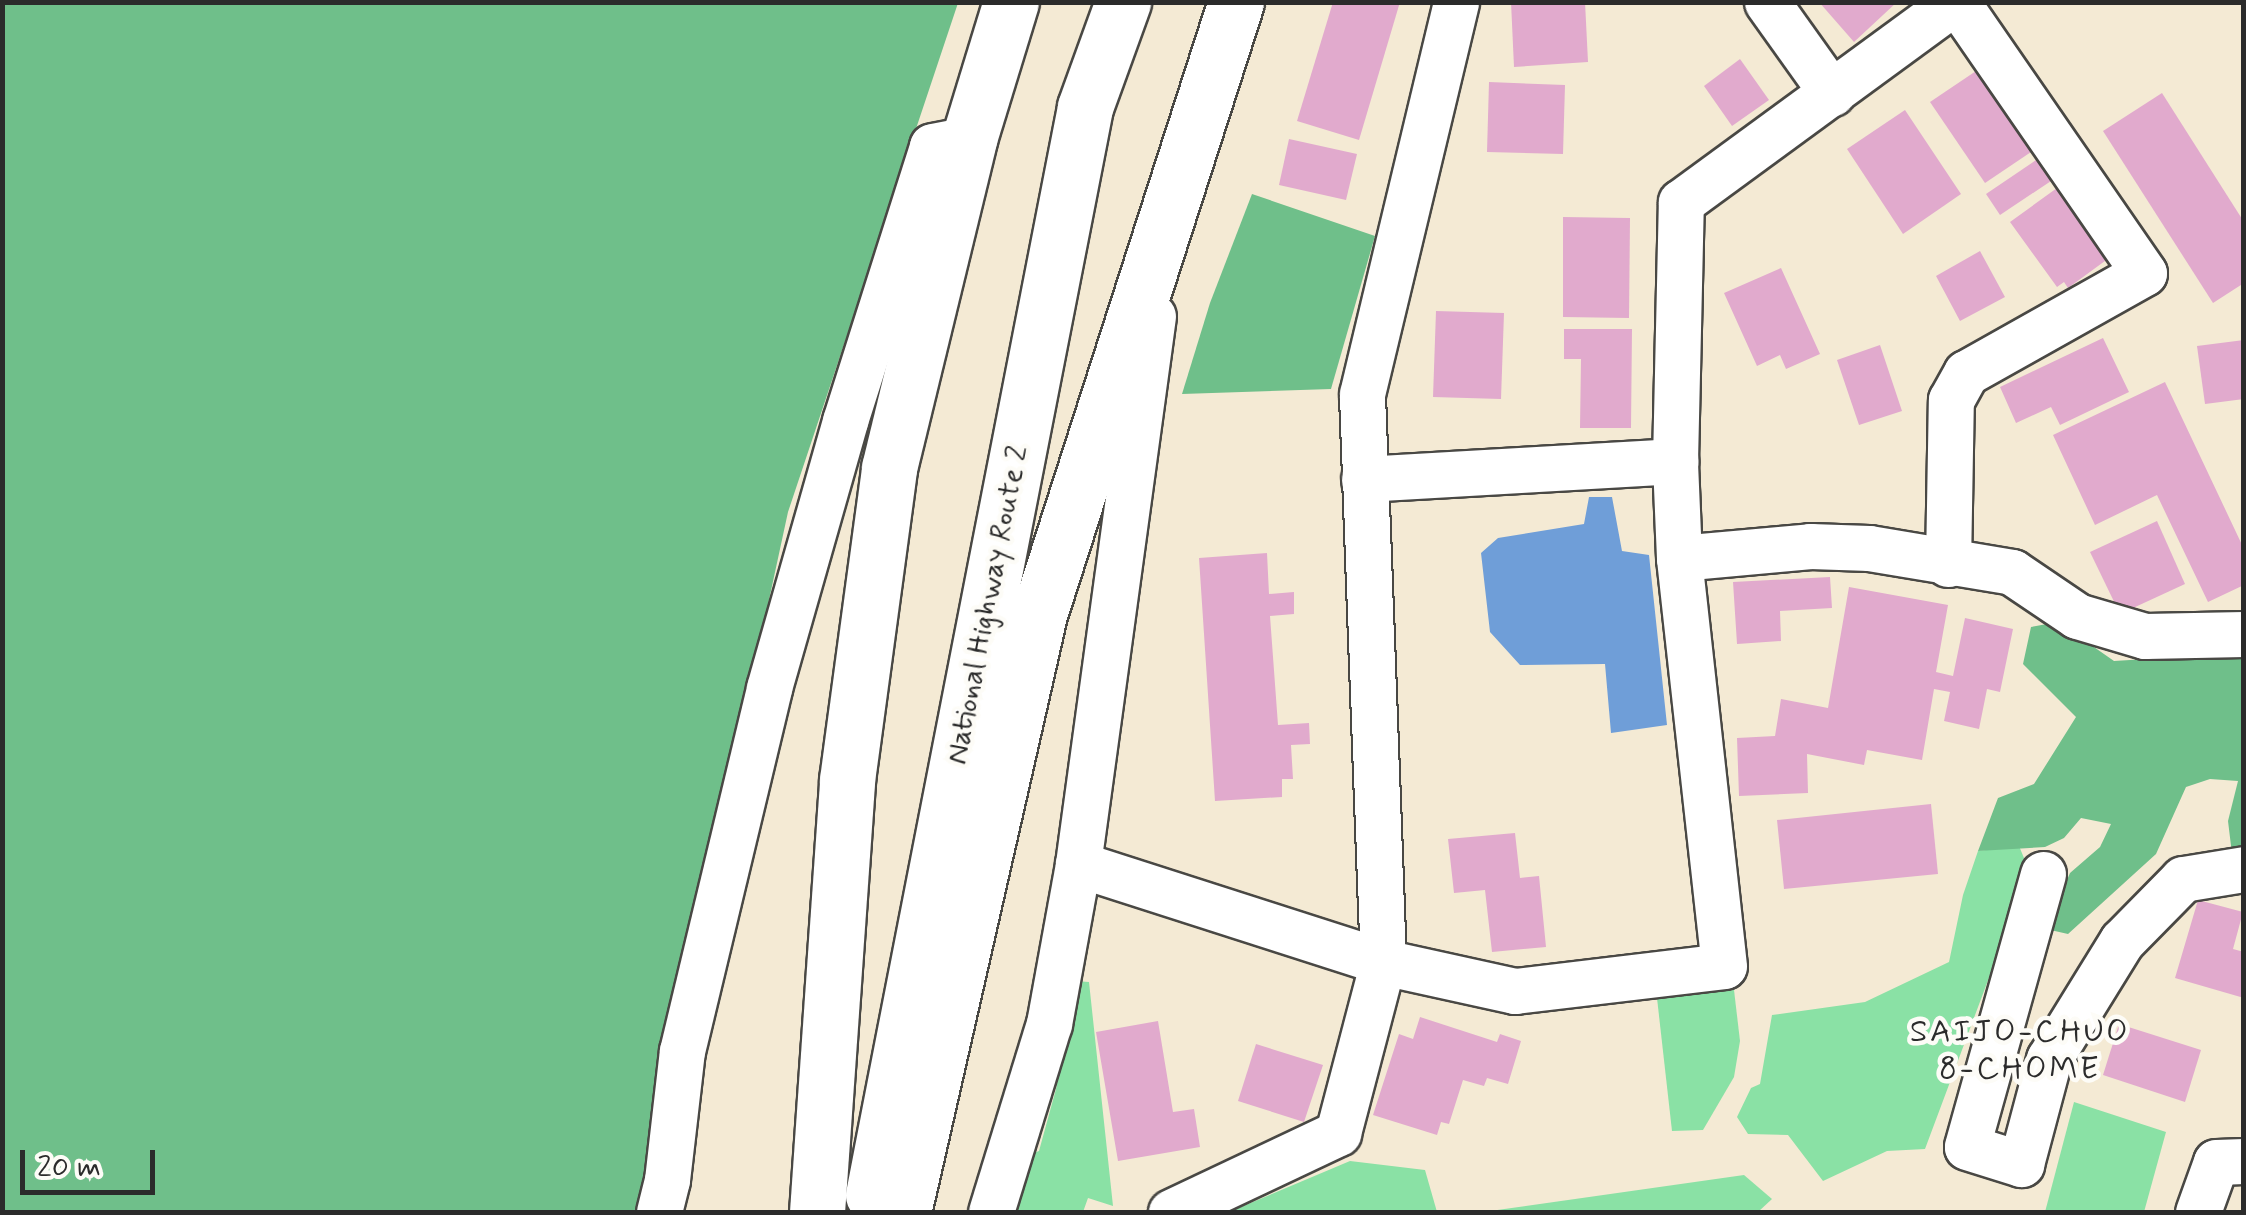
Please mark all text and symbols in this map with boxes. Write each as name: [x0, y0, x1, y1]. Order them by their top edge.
street label: National Highway Route 2: [941, 448, 1035, 762]
district label: SAIJO-CHUO 8-CHOME: [1913, 1014, 2127, 1089]
scale bar: [25, 1130, 160, 1192]
text: 20 m: [37, 1148, 101, 1187]

